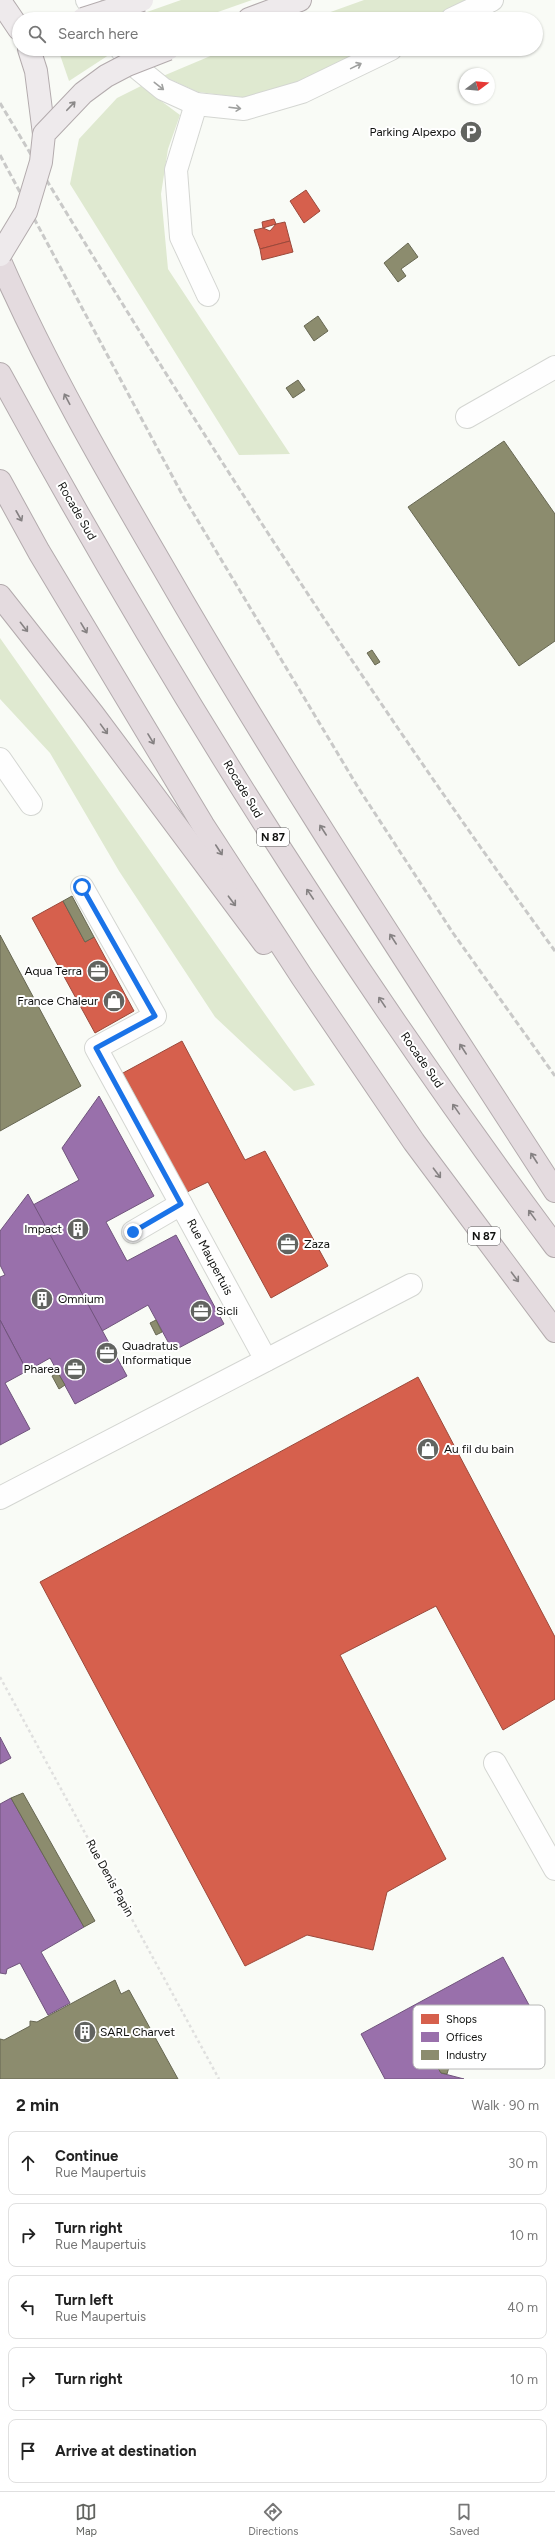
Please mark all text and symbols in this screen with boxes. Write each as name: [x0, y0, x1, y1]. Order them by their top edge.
search box: [12, 12, 543, 56]
icon: search: [26, 23, 48, 45]
text: Search here: [58, 25, 138, 43]
one-way arrow: [350, 62, 362, 69]
north arrow: [459, 68, 495, 104]
one-way arrow: [153, 81, 164, 90]
one-way arrow: [66, 101, 76, 111]
one-way arrow: [228, 104, 241, 112]
parking icon: Parking Alpexpo: [458, 119, 484, 145]
place label: Parking Alpexpo: [370, 125, 456, 139]
one-way arrow: [63, 393, 70, 405]
street label: Rocade Sud: [55, 479, 99, 543]
one-way arrow: [16, 509, 23, 521]
one-way arrow: [20, 622, 28, 633]
one-way arrow: [81, 622, 89, 634]
one-way arrow: [100, 724, 108, 735]
one-way arrow: [148, 733, 156, 745]
street label: Rocade Sud: [220, 758, 266, 820]
one-way arrow: [319, 825, 327, 836]
road number: N 87: [257, 828, 289, 846]
one-way arrow: [216, 844, 224, 856]
route start: [73, 878, 91, 896]
one-way arrow: [306, 889, 314, 900]
one-way arrow: [228, 895, 236, 906]
one-way arrow: [389, 934, 398, 945]
office icon: Aqua Terra: [85, 958, 111, 984]
place label: Aqua Terra: [25, 964, 82, 978]
shop icon: France Chaleur: [101, 988, 127, 1014]
place label: France Chaleur: [17, 994, 98, 1008]
one-way arrow: [378, 997, 386, 1008]
street label: Rocade Sud: [398, 1029, 446, 1091]
one-way arrow: [459, 1043, 467, 1055]
one-way arrow: [452, 1104, 460, 1115]
one-way arrow: [530, 1153, 538, 1164]
one-way arrow: [433, 1167, 441, 1178]
one-way arrow: [528, 1210, 536, 1221]
building icon: Impact: [65, 1216, 91, 1242]
street label: Rue Maupertuis: [184, 1217, 236, 1298]
place label: Impact: [24, 1222, 62, 1236]
route end: [124, 1223, 142, 1241]
road number: N 87: [468, 1227, 500, 1245]
office icon: Zaza: [275, 1231, 301, 1257]
place label: Zaza: [304, 1237, 330, 1251]
one-way arrow: [511, 1272, 519, 1283]
building icon: Omnium: [29, 1286, 55, 1312]
place label: Omnium: [58, 1292, 104, 1306]
office icon: Sicli: [188, 1298, 214, 1324]
place label: Sicli: [216, 1304, 238, 1318]
place label: Quadratus Informatique: [122, 1339, 192, 1367]
office icon: Quadratus Informatique: [94, 1340, 120, 1366]
office icon: Pharea: [62, 1356, 88, 1382]
place label: Pharea: [24, 1362, 60, 1376]
shop icon: Au fil du bain: [415, 1436, 441, 1462]
place label: Au fil du bain: [444, 1442, 514, 1456]
street label: Rue Denis Papin: [83, 1837, 137, 1919]
legend: [413, 2005, 545, 2069]
text: Shops: [446, 2013, 477, 2026]
building icon: SARL Charvet: [72, 2019, 98, 2045]
place label: SARL Charvet: [100, 2025, 175, 2039]
text: Offices: [446, 2031, 482, 2044]
text: Industry: [446, 2049, 487, 2062]
text: 2 min: [16, 2095, 59, 2115]
text: Walk · 90 m: [472, 2098, 539, 2113]
text: Continue: [55, 2147, 118, 2165]
icon: ahead: [17, 2152, 39, 2174]
text: 30 m: [508, 2156, 538, 2171]
text: Rue Maupertuis: [55, 2165, 146, 2180]
text: Turn right: [55, 2219, 123, 2237]
icon: right: [17, 2224, 39, 2246]
text: 10 m: [510, 2228, 538, 2243]
text: Rue Maupertuis: [55, 2237, 146, 2252]
text: Turn left: [55, 2291, 113, 2309]
icon: left: [17, 2296, 39, 2318]
text: 40 m: [507, 2300, 538, 2315]
text: Rue Maupertuis: [55, 2309, 146, 2324]
icon: right: [17, 2368, 39, 2390]
text: Turn right: [55, 2370, 123, 2388]
text: 10 m: [510, 2372, 538, 2387]
icon: arrive: [17, 2440, 39, 2462]
text: Arrive at destination: [55, 2442, 196, 2460]
tab: Map: [75, 2501, 97, 2538]
tab: Directions: [248, 2501, 298, 2538]
tab: Saved: [449, 2501, 480, 2538]

